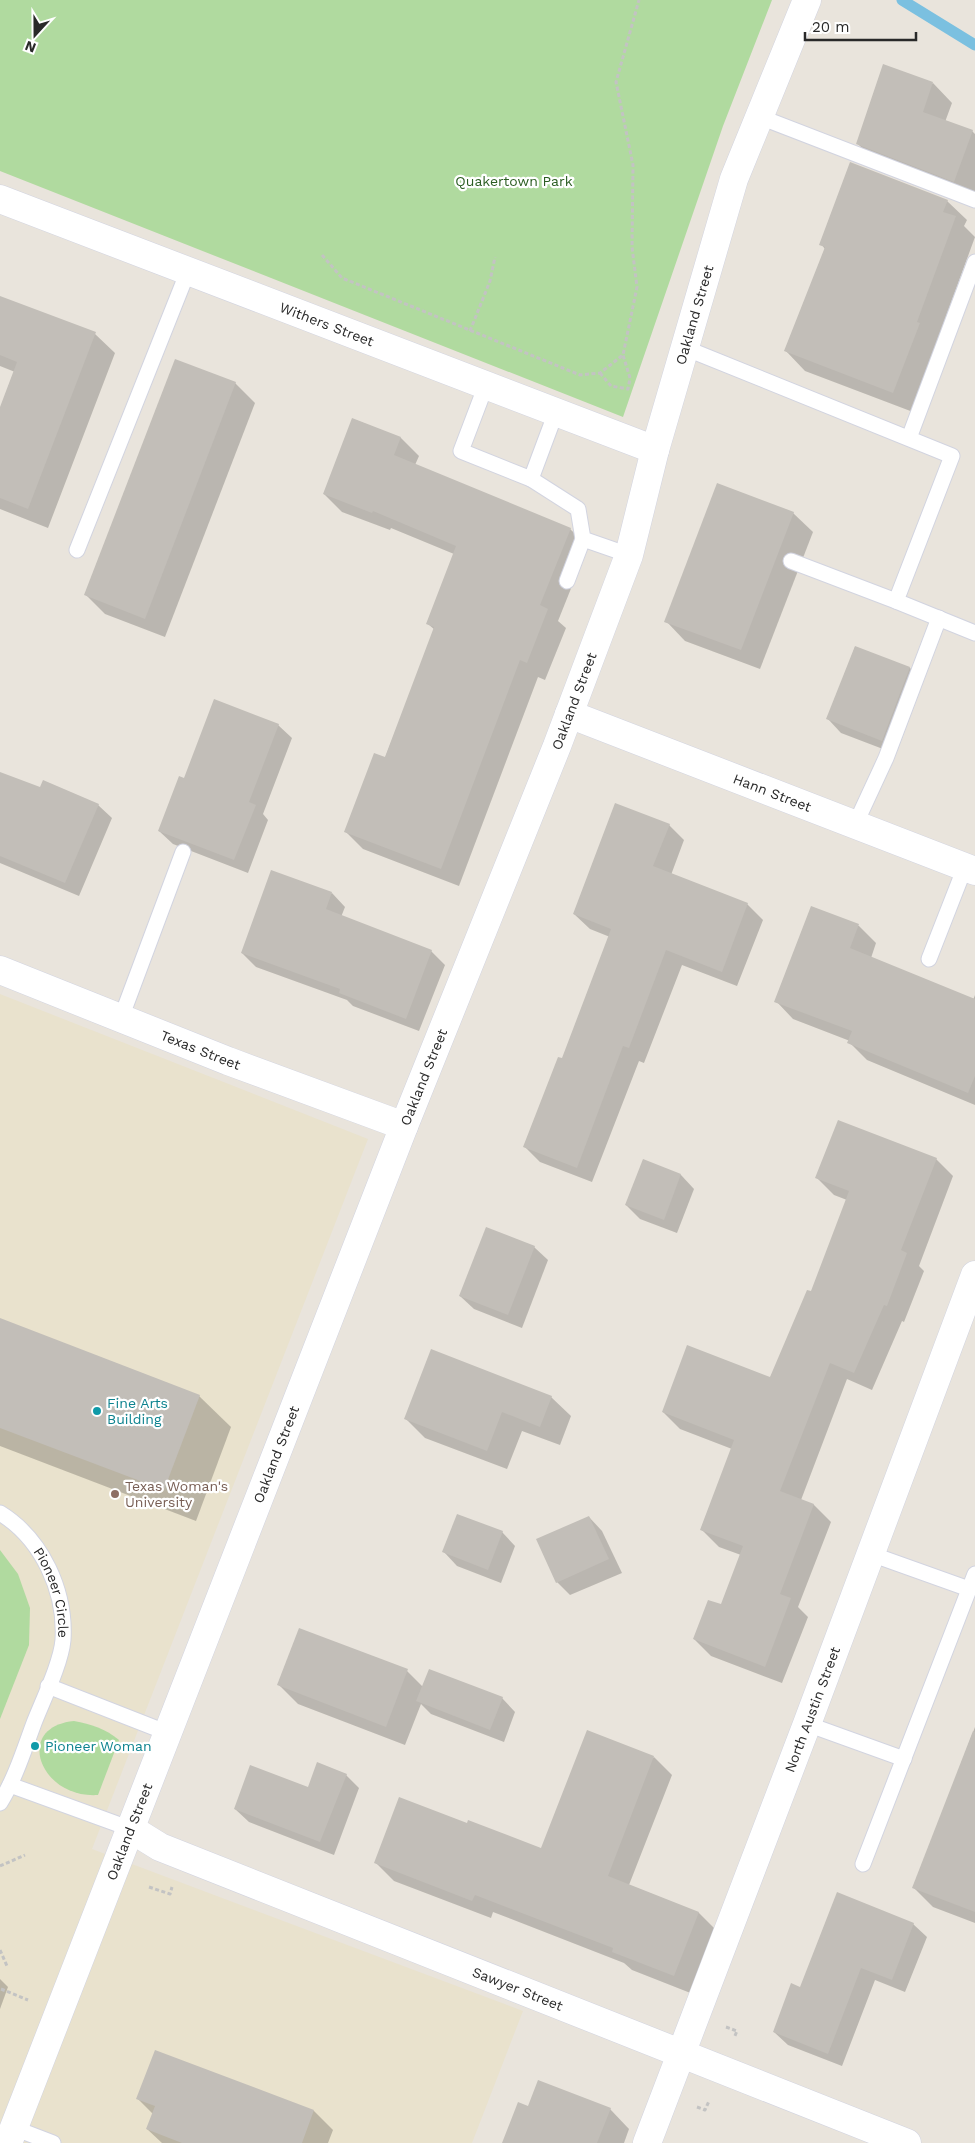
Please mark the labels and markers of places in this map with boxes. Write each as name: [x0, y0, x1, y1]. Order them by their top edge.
place label: Fine Arts Building: [107, 1395, 168, 1427]
marker: Fine Arts Building: [91, 1405, 103, 1417]
place label: Texas Woman's University: [125, 1478, 228, 1510]
marker: Texas Woman's University: [109, 1488, 121, 1500]
place label: Pioneer Woman: [45, 1738, 152, 1754]
marker: Pioneer Woman: [29, 1740, 41, 1752]

